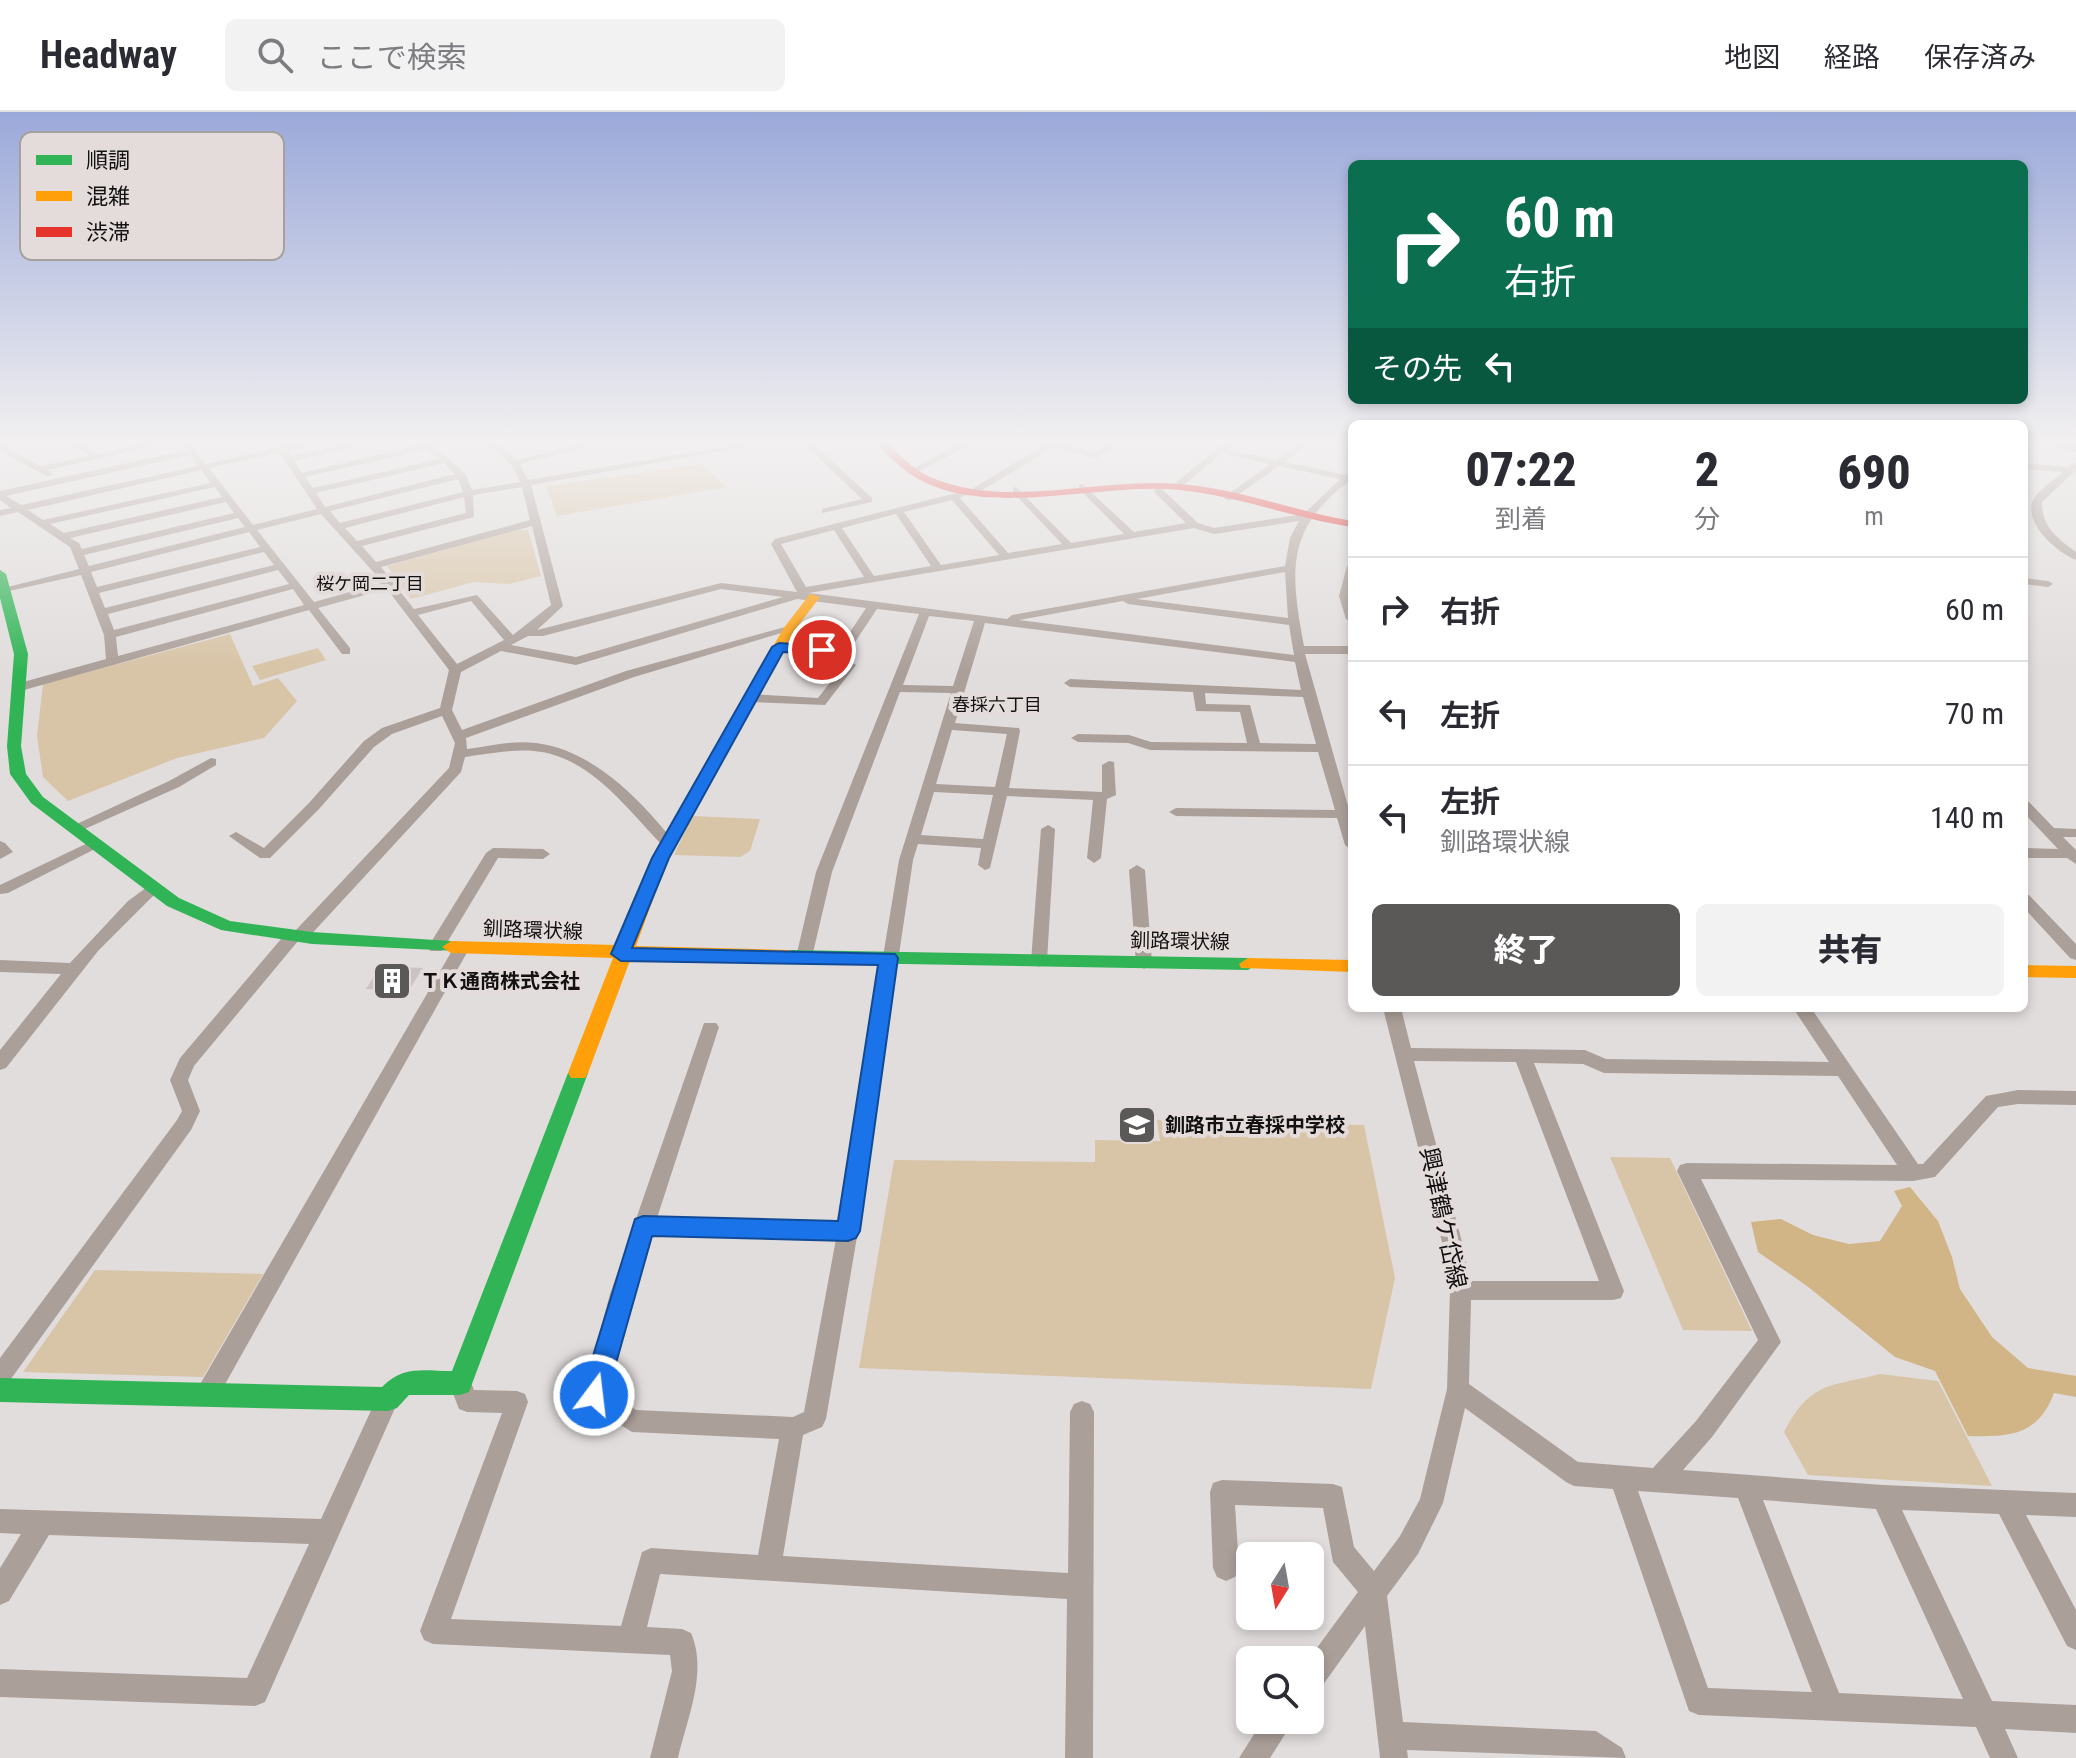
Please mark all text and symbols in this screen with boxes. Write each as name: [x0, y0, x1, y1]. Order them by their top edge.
search box: [225, 19, 785, 91]
text: Headway: [40, 33, 177, 77]
icon: search: [253, 33, 297, 77]
text: ここで検索: [317, 40, 467, 75]
text: 地図: [1724, 41, 1780, 74]
text: 経路: [1824, 41, 1880, 74]
text: 保存済み: [1924, 41, 2036, 74]
legend: [20, 132, 284, 260]
text: 順調: [86, 148, 130, 173]
text: 混雑: [86, 184, 130, 209]
text: 60 m: [1504, 185, 1615, 251]
icon: right: [1372, 192, 1476, 296]
text: 渋滞: [86, 220, 130, 245]
text: 右折: [1504, 261, 1576, 303]
icon: left: [1478, 344, 1522, 388]
text: その先: [1372, 351, 1462, 386]
text: 07:22: [1465, 441, 1577, 498]
text: 2: [1695, 441, 1719, 498]
text: 690: [1837, 444, 1911, 501]
text: m: [1864, 501, 1884, 531]
text: 到着: [1495, 504, 1547, 534]
text: 分: [1694, 504, 1720, 534]
district label: 桜ケ岡二丁目: [316, 573, 424, 594]
icon: right: [1372, 587, 1416, 631]
text: 60 m: [1945, 592, 2004, 627]
text: 右折: [1440, 594, 1500, 629]
pin: [788, 616, 856, 684]
icon: arrive: [800, 628, 844, 672]
icon: left: [1372, 691, 1416, 735]
district label: 春採六丁目: [952, 694, 1042, 715]
text: 70 m: [1945, 696, 2004, 731]
text: 左折: [1440, 698, 1500, 733]
text: 左折: [1440, 784, 1500, 819]
icon: left: [1372, 795, 1416, 839]
text: 140 m: [1930, 800, 2004, 835]
text: 釧路環状線: [1440, 827, 1570, 857]
button: 終了: [1372, 904, 1680, 996]
button: 共有: [1696, 904, 2004, 996]
street label: 釧路環状線: [483, 916, 583, 944]
street label: 釧路環状線: [1130, 928, 1230, 954]
building icon: ＴＫ通商株式会社: [371, 960, 413, 1002]
place label: ＴＫ通商株式会社: [420, 969, 580, 993]
school or university icon: 釧路市立春採中学校: [1116, 1104, 1158, 1146]
place label: 釧路市立春採中学校: [1165, 1113, 1345, 1137]
street label: 興津鶴ケ岱線: [1414, 1145, 1472, 1291]
position arrow: [552, 1353, 636, 1437]
north arrow: [1236, 1542, 1324, 1630]
map controls: [1236, 1542, 1324, 1734]
button: search: [1236, 1646, 1324, 1734]

